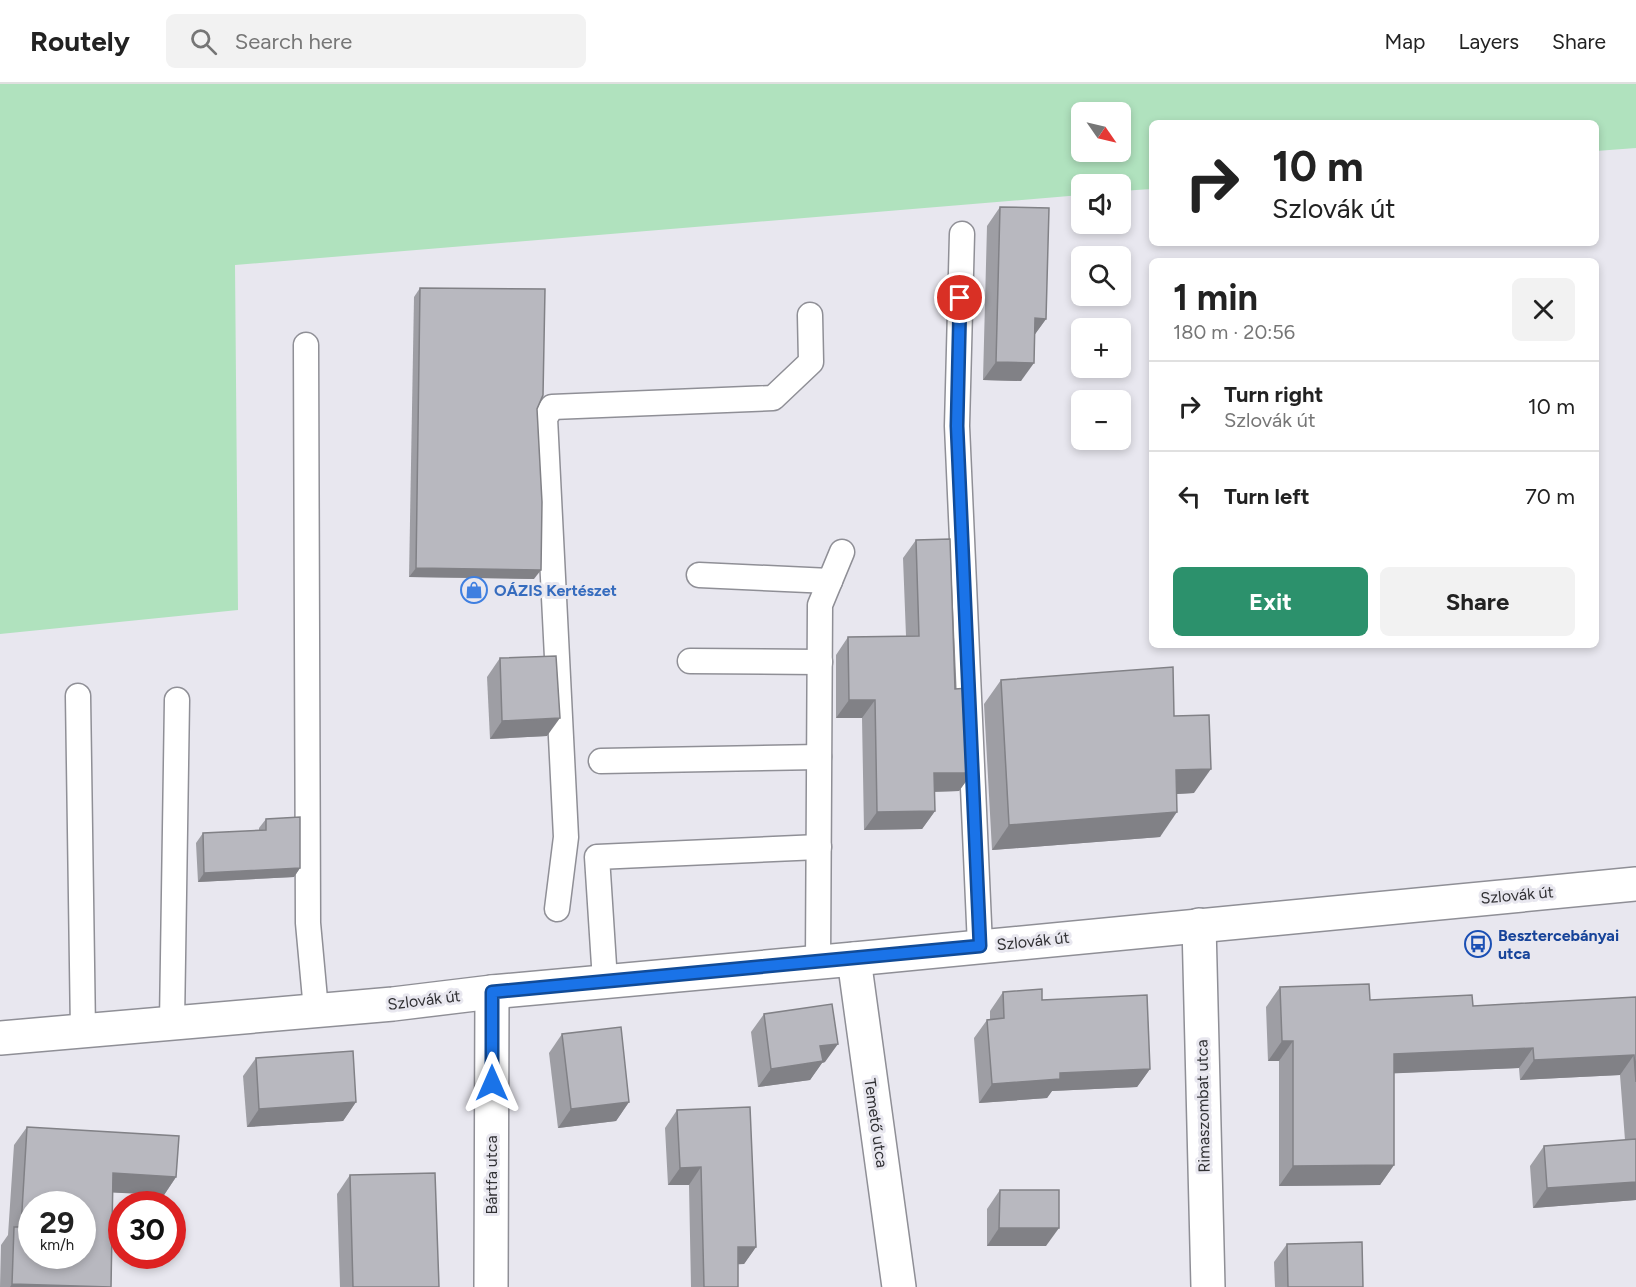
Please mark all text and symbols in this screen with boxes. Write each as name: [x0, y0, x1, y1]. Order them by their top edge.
search box: [166, 14, 586, 68]
text: Routely: [30, 24, 130, 58]
icon: search: [187, 25, 220, 58]
text: Search here: [235, 28, 352, 55]
text: Map: [1385, 29, 1425, 54]
text: Layers: [1458, 29, 1519, 54]
text: Share: [1552, 29, 1606, 54]
north arrow: [1071, 102, 1131, 162]
map controls: [1071, 102, 1131, 450]
text: 10 m: [1272, 141, 1364, 192]
icon: right: [1173, 144, 1251, 222]
button: sound: [1071, 174, 1131, 234]
text: Szlovák út: [1272, 192, 1396, 225]
button: search: [1071, 246, 1131, 306]
pin: [934, 272, 985, 323]
text: 1 min: [1173, 276, 1258, 319]
button: close: [1512, 278, 1575, 341]
icon: arrive: [943, 281, 976, 314]
button: +: [1071, 318, 1131, 378]
text: 180 m · 20:56: [1173, 320, 1295, 344]
text: Turn right: [1224, 381, 1323, 408]
button: −: [1071, 390, 1131, 450]
icon: right: [1173, 390, 1206, 423]
text: 10 m: [1528, 393, 1575, 420]
text: Szlovák út: [1224, 408, 1316, 432]
icon: left: [1173, 480, 1206, 513]
text: Turn left: [1224, 483, 1310, 510]
text: 70 m: [1525, 483, 1575, 510]
button: Exit: [1173, 567, 1368, 636]
button: Share: [1380, 567, 1575, 636]
shop icon: OÁZIS Kertészet: [459, 575, 489, 605]
place label: OÁZIS Kertészet: [494, 581, 617, 600]
street label: Szlovák út: [1480, 882, 1554, 908]
place label: Besztercebányai utca: [1498, 926, 1619, 963]
street label: Szlovák út: [996, 928, 1070, 954]
bus stop icon: Besztercebányai utca: [1463, 929, 1493, 959]
street label: Szlovák út: [386, 986, 462, 1014]
street label: Rimaszombat utca: [1192, 1039, 1214, 1173]
position arrow: [460, 1051, 524, 1115]
street label: Temető utca: [860, 1077, 892, 1169]
street label: Bártfa utca: [482, 1135, 501, 1215]
speed limit sign: 30: [108, 1191, 186, 1269]
text: 29: [40, 1204, 74, 1241]
text: km/h: [40, 1236, 74, 1254]

